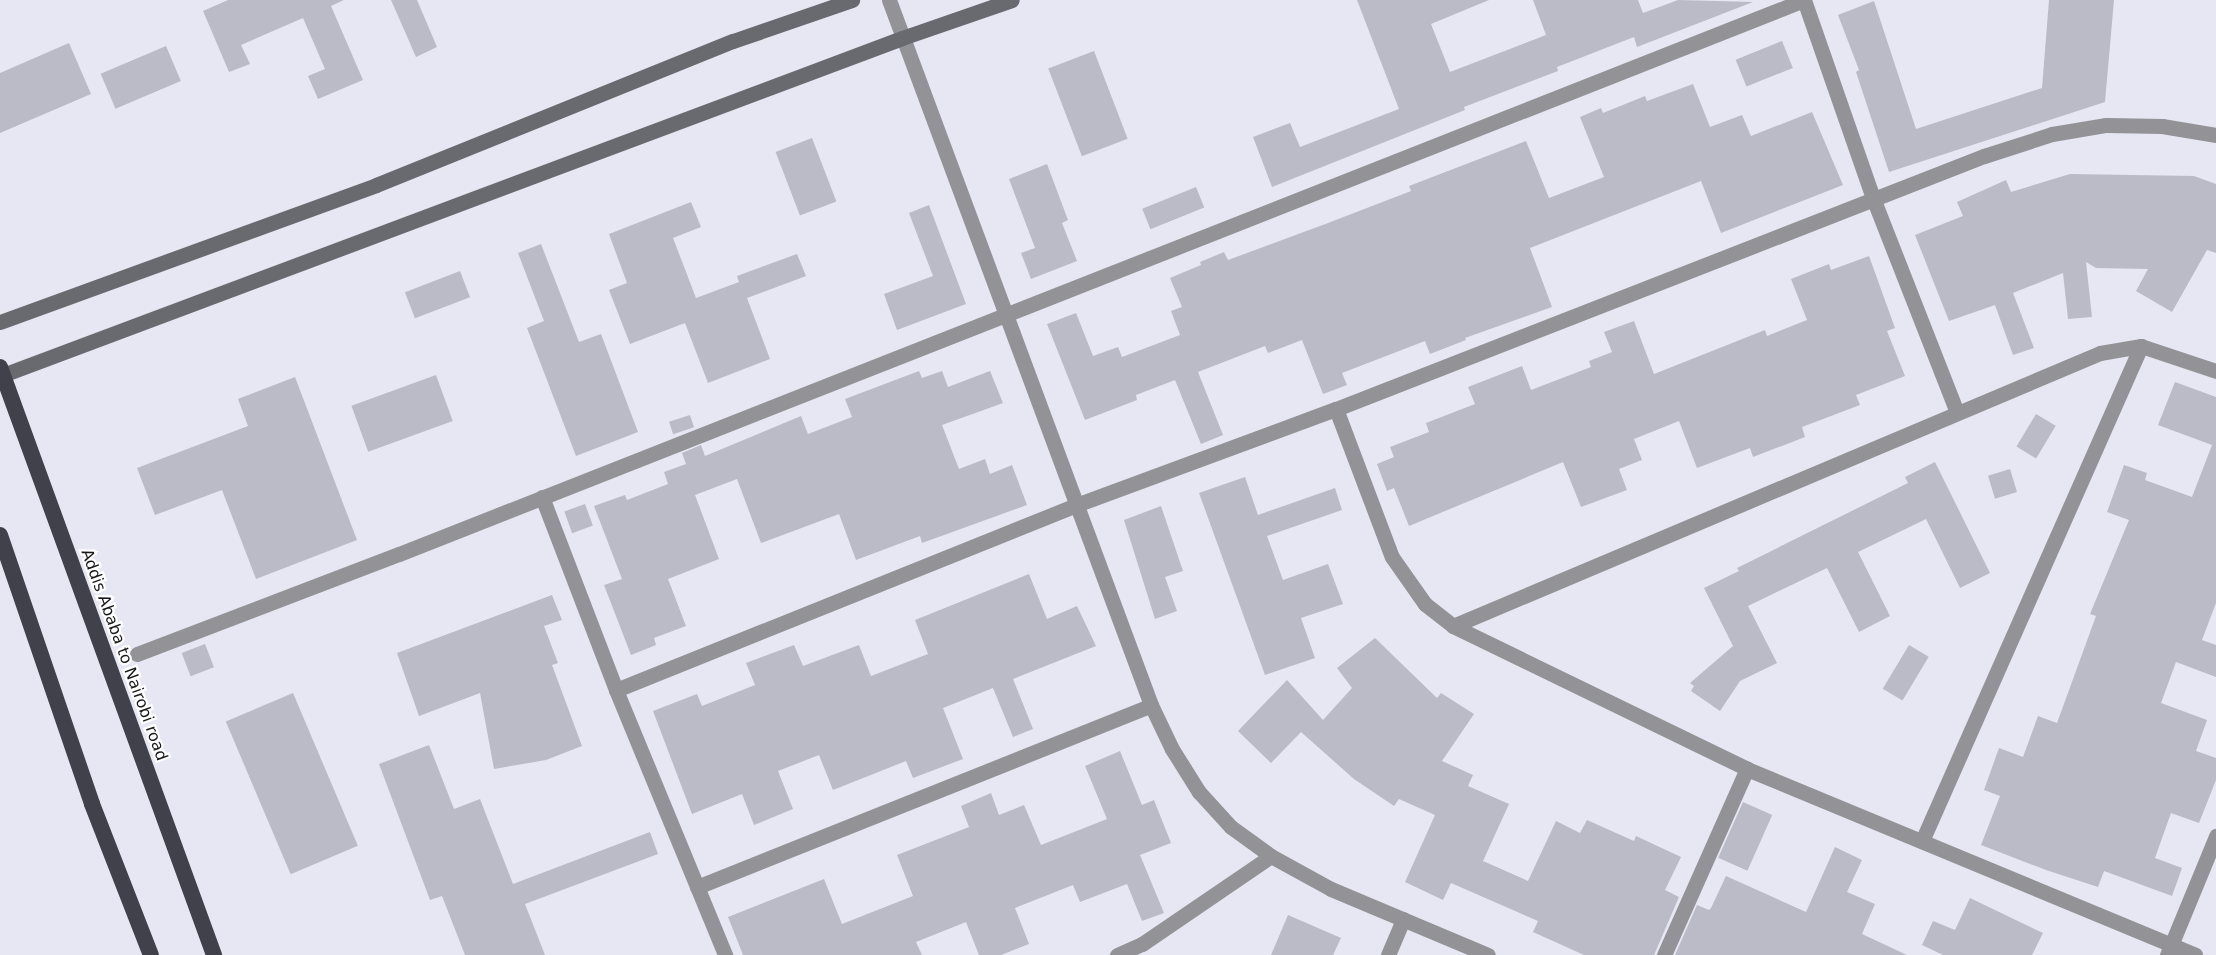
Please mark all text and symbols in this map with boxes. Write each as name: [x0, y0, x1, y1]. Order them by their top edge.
street label: Addis Ababa to Nairobi road: [77, 547, 171, 763]

